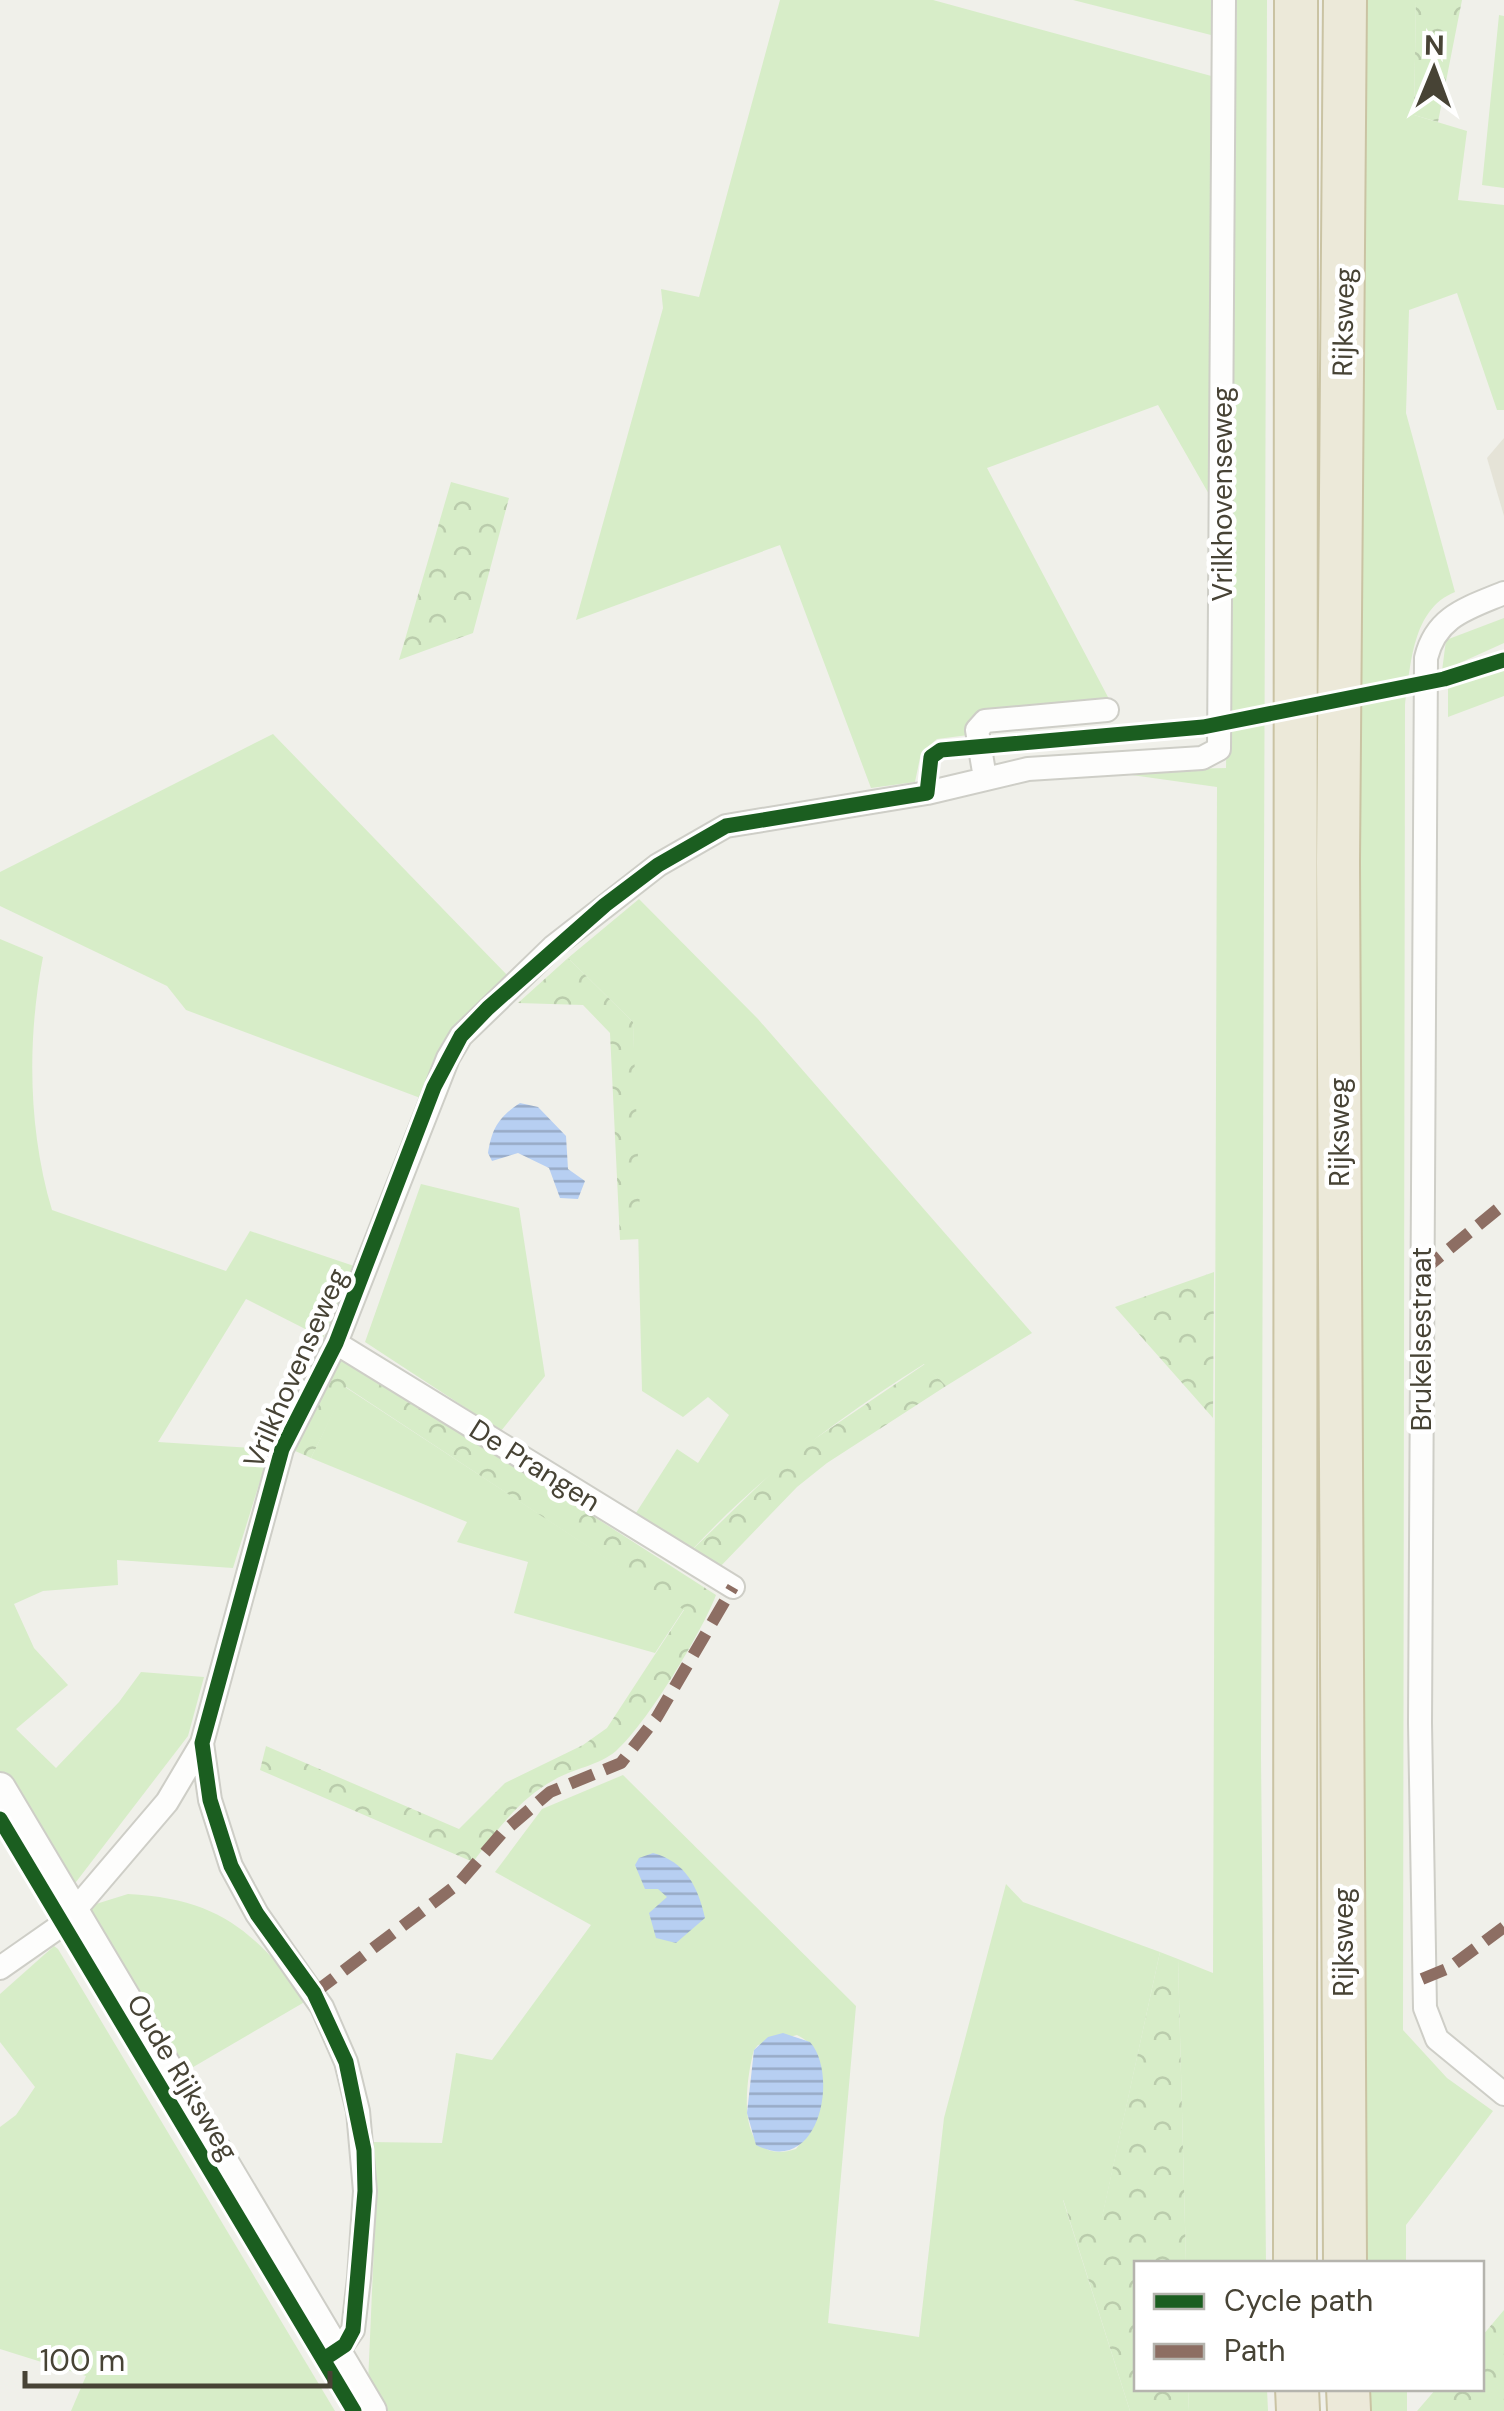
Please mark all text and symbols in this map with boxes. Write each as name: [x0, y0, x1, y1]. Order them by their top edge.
north arrow: [1384, 20, 1484, 120]
text: N: [1424, 27, 1445, 64]
street label: Rijksweg: [1324, 267, 1363, 377]
street label: Vrilkhovenseweg: [1204, 386, 1241, 602]
street label: Rijksweg: [1321, 1077, 1358, 1187]
street label: Brukelsestraat: [1403, 1247, 1440, 1431]
street label: Vrilkhovenseweg: [235, 1262, 356, 1474]
street label: De Prangen: [462, 1411, 607, 1520]
street label: Rijksweg: [1325, 1887, 1362, 1997]
street label: Oude Rijksweg: [118, 1987, 247, 2167]
legend: [1134, 2261, 1484, 2391]
text: Cycle path: [1224, 2281, 1373, 2320]
scale bar: [25, 2326, 330, 2388]
text: Path: [1224, 2331, 1286, 2370]
text: 100 m: [40, 2341, 125, 2380]

